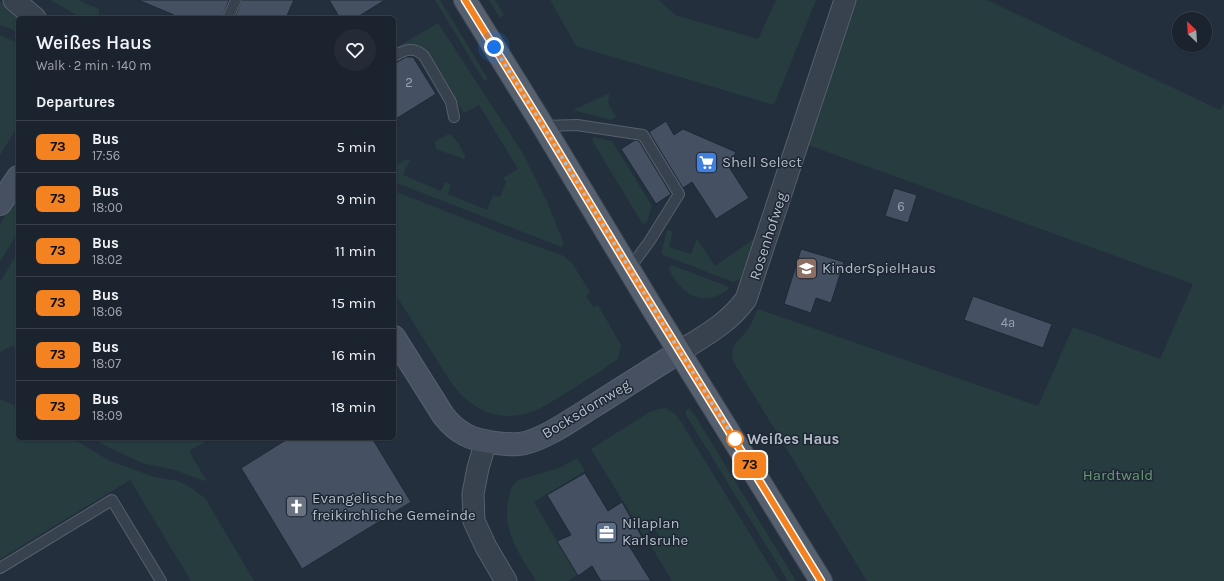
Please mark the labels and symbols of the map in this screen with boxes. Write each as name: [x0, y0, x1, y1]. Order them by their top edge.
north arrow: [1172, 12, 1212, 52]
your location: [484, 37, 504, 57]
house number: 2: [405, 75, 413, 90]
supermarket icon: Shell Select: [693, 149, 719, 175]
place label: Shell Select: [722, 153, 802, 171]
street label: Rosenhofweg: [745, 189, 791, 282]
house number: 6: [897, 199, 905, 214]
school or university icon: KinderSpielHaus: [794, 255, 820, 281]
place label: KinderSpielHaus: [822, 259, 936, 277]
house number: 4a: [1001, 315, 1015, 330]
street label: Bocksdornweg: [538, 375, 634, 443]
marker: Weißes Haus: [726, 430, 744, 448]
place label: Weißes Haus: [747, 430, 840, 448]
line badge: 73: [732, 452, 768, 478]
park label: Hardtwald: [1083, 466, 1153, 484]
place label: Evangelische freikirchliche Gemeinde: [312, 489, 476, 524]
church icon: Evangelische freikirchliche Gemeinde: [284, 494, 310, 520]
place label: Nilaplan Karlsruhe: [622, 514, 688, 549]
office icon: Nilaplan Karlsruhe: [594, 519, 620, 545]

